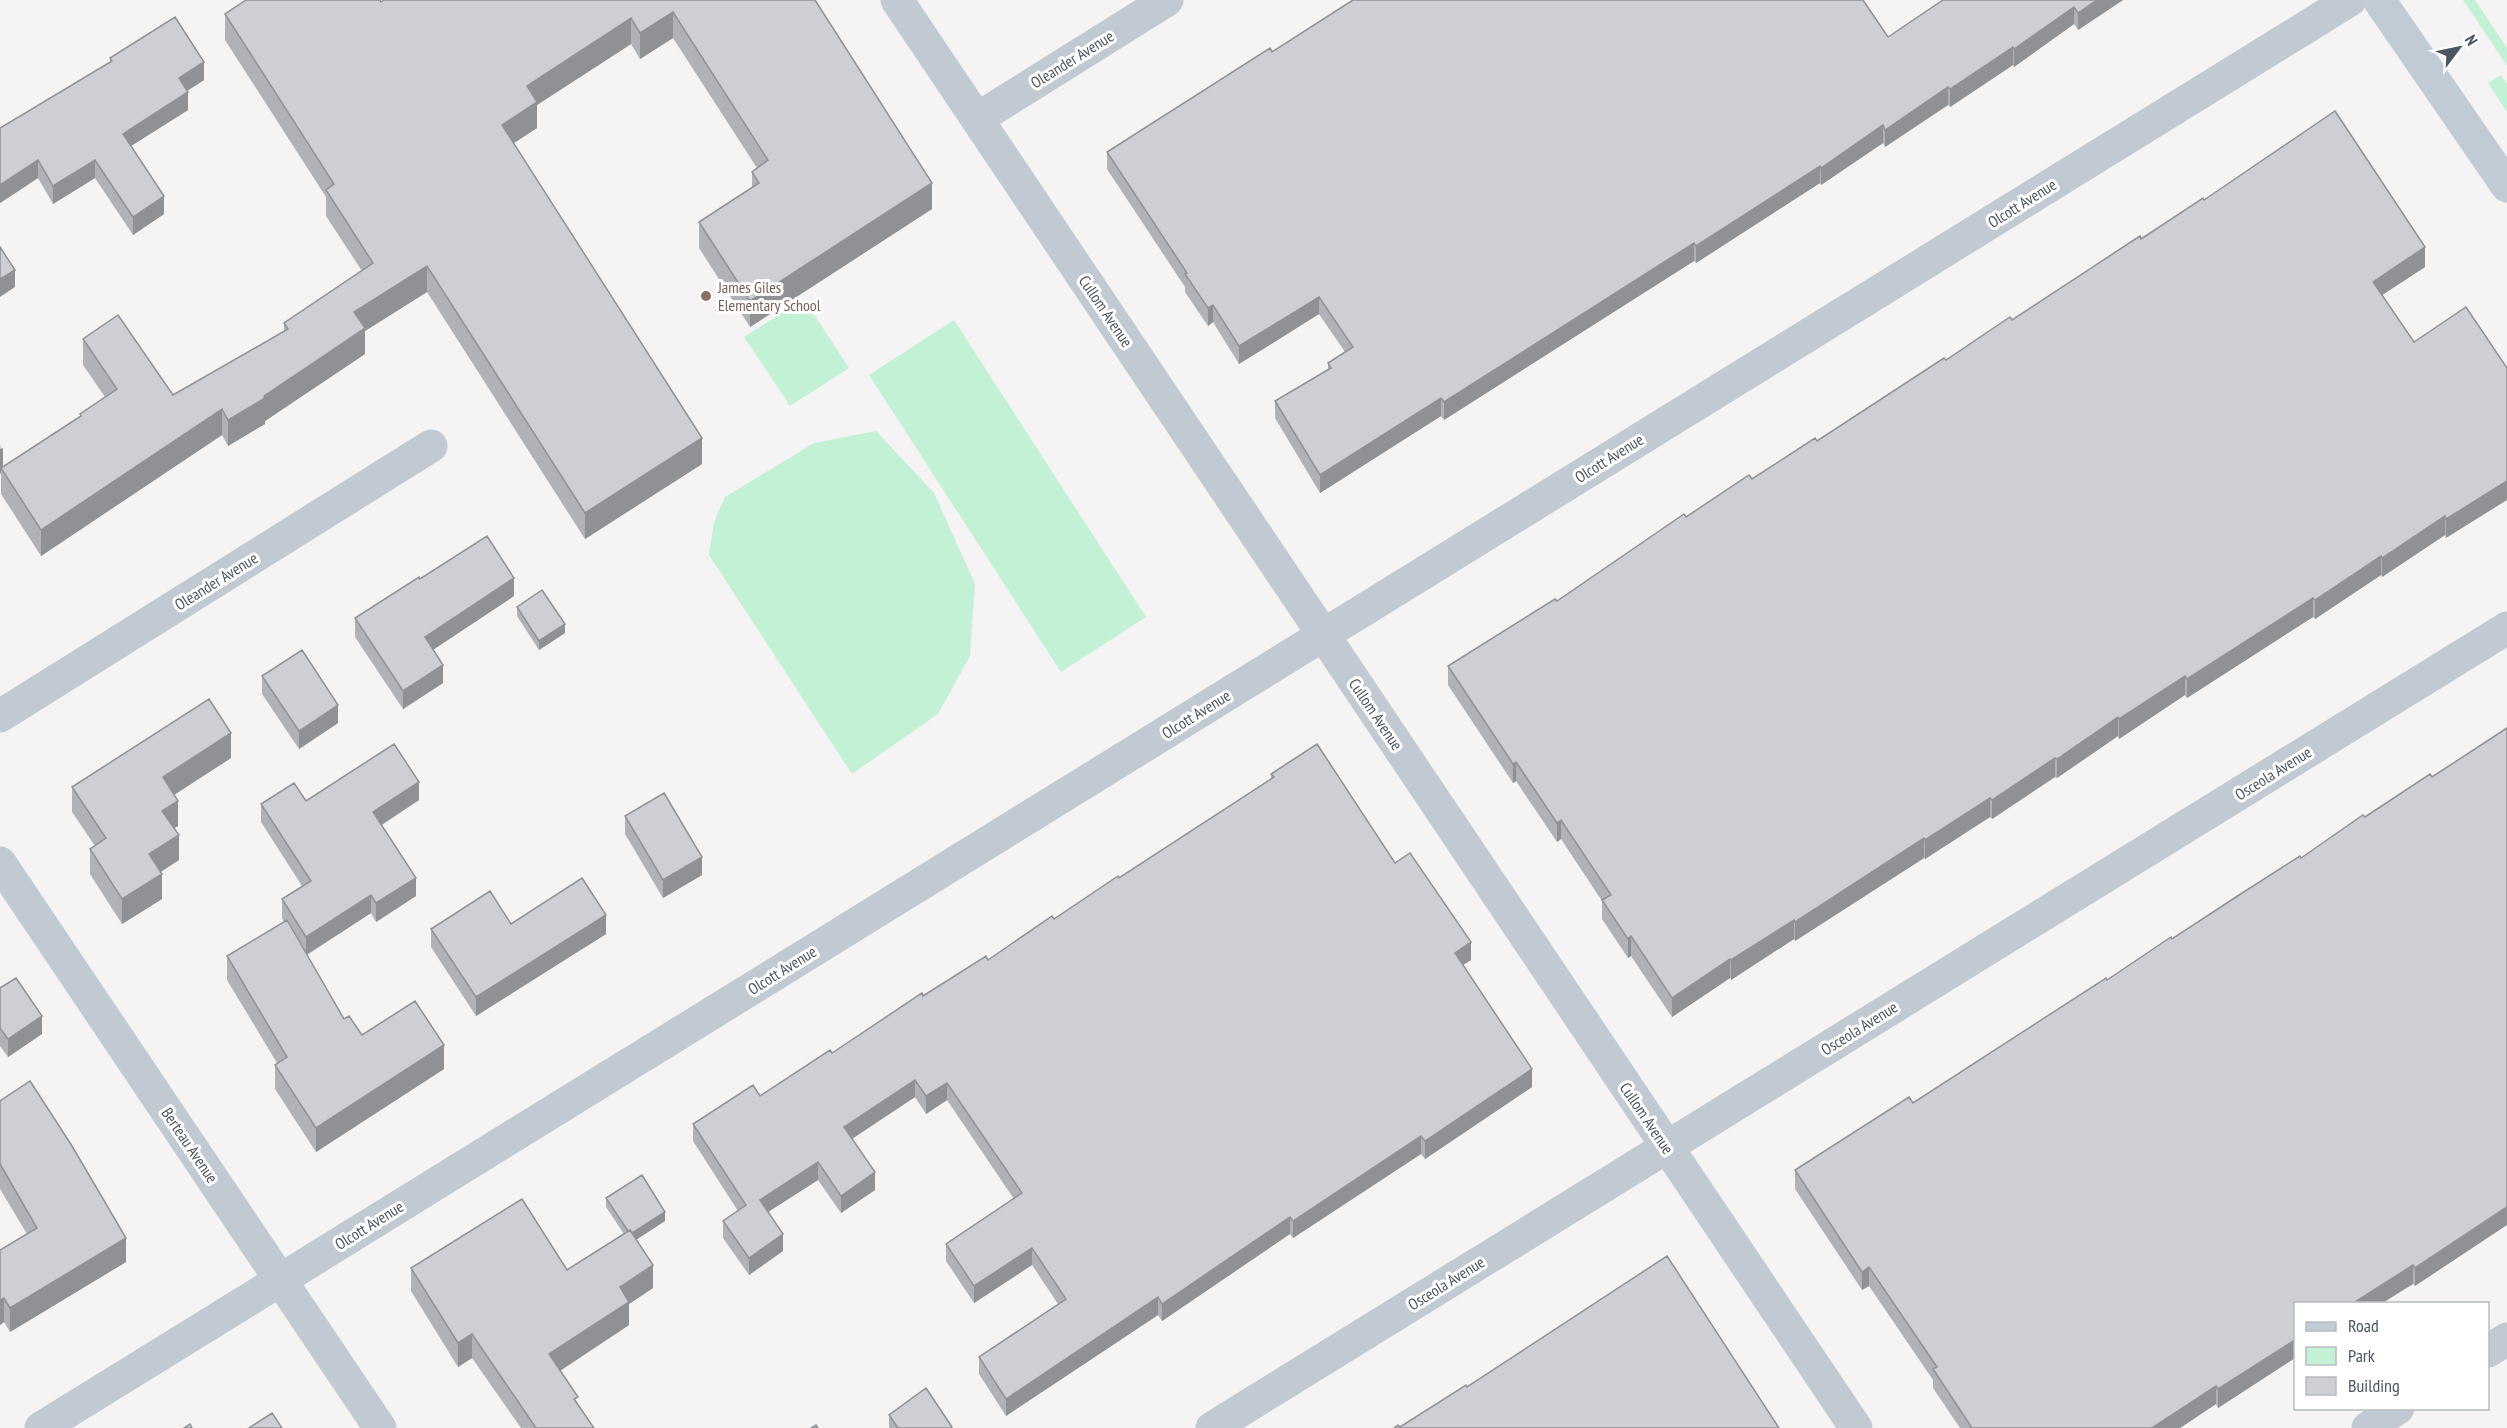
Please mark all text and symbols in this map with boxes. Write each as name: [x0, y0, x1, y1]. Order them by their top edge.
north arrow: [2429, 18, 2489, 78]
street label: Oleander Avenue: [1027, 26, 1117, 92]
text: N: [2461, 31, 2482, 49]
street label: Olcott Avenue: [1984, 174, 2060, 232]
street label: Cullom Avenue: [1075, 271, 1137, 351]
place label: James Giles Elementary School: [717, 277, 821, 315]
marker: James Giles Elementary School: [699, 289, 713, 303]
street label: Olcott Avenue: [1571, 429, 1647, 487]
street label: Oleander Avenue: [171, 548, 261, 614]
street label: Cullom Avenue: [1345, 674, 1407, 754]
street label: Olcott Avenue: [1158, 685, 1234, 743]
street label: Osceola Avenue: [2231, 742, 2315, 804]
street label: Olcott Avenue: [744, 941, 820, 999]
street label: Osceola Avenue: [1817, 997, 1901, 1059]
street label: Cullom Avenue: [1616, 1078, 1678, 1158]
street label: Berteau Avenue: [158, 1104, 222, 1186]
street label: Olcott Avenue: [331, 1196, 407, 1254]
street label: Osceola Avenue: [1404, 1252, 1488, 1314]
legend: [2294, 1302, 2489, 1410]
text: Road: [2348, 1314, 2379, 1337]
text: Park: [2348, 1344, 2375, 1367]
text: Building: [2348, 1374, 2400, 1397]

